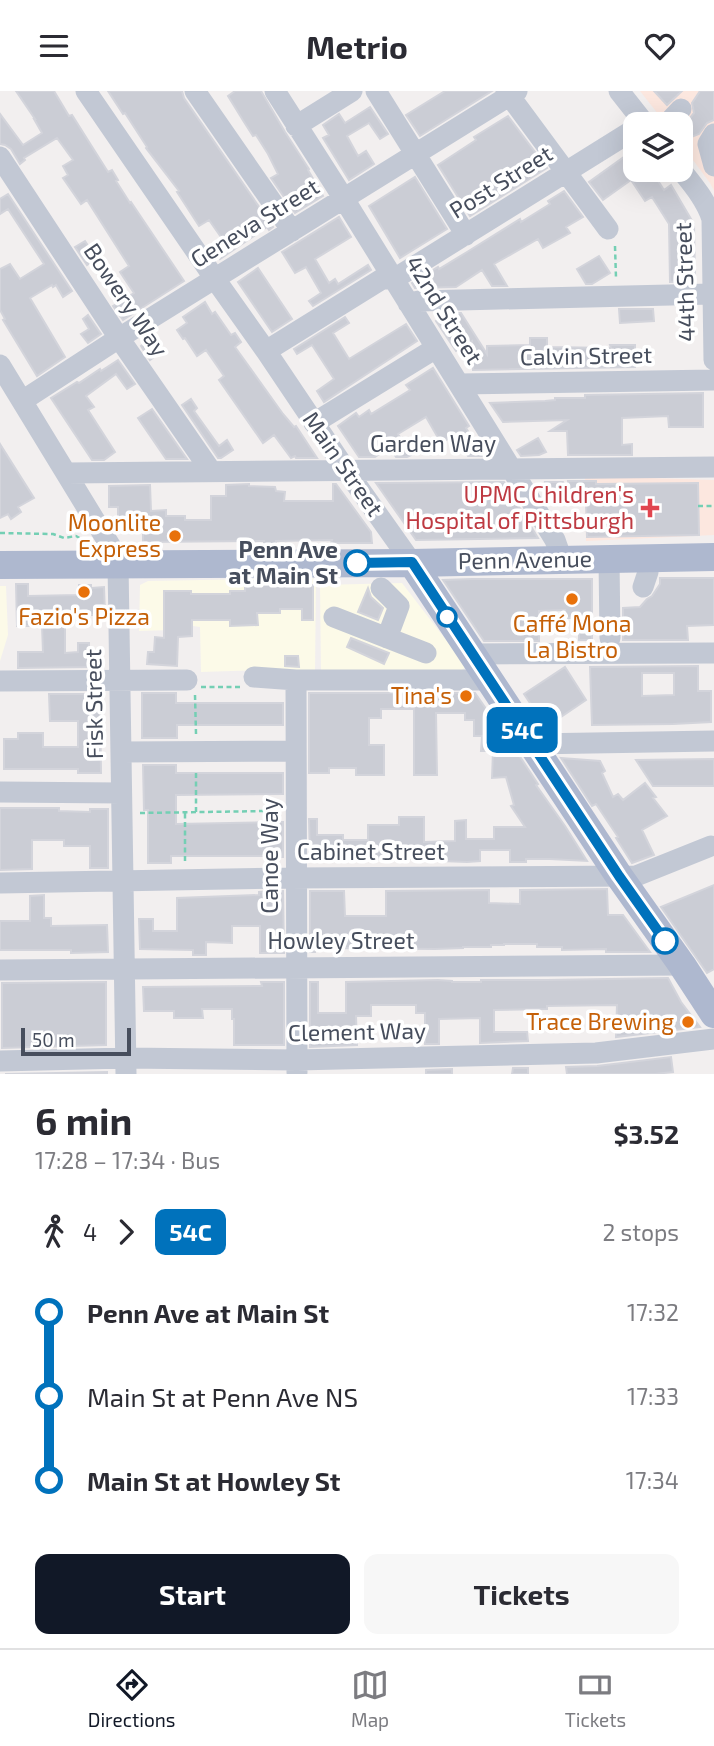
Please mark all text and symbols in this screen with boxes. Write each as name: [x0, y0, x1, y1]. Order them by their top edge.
icon: menu: [35, 27, 73, 65]
text: Metrio: [306, 27, 408, 65]
icon: heart: [641, 27, 679, 65]
map controls: [623, 112, 693, 182]
button: layers: [623, 112, 693, 182]
street label: Post Street: [444, 138, 557, 224]
street label: Geneva Street: [185, 171, 324, 273]
street label: 44th Street: [668, 222, 700, 342]
street label: Bowery Way: [79, 238, 175, 361]
street label: 42nd Street: [400, 250, 489, 369]
street label: Calvin Street: [520, 340, 653, 370]
street label: Main Street: [298, 406, 390, 521]
street label: Garden Way: [370, 429, 496, 457]
place label: UPMC Children's Hospital of Pittsburgh: [406, 480, 634, 534]
marker: UPMC Children's Hospital of Pittsburgh: [640, 498, 660, 518]
place label: Moonlite Express: [68, 508, 161, 562]
marker: Moonlite Express: [167, 528, 183, 544]
place label: Penn Ave at Main St: [228, 535, 338, 589]
street label: Penn Avenue: [458, 544, 592, 574]
marker: Penn Ave at Main St: [344, 550, 370, 576]
marker: Fazio's Pizza: [76, 584, 92, 600]
marker: Caffé Mona La Bistro: [564, 591, 580, 607]
place label: Fazio's Pizza: [18, 602, 150, 630]
unlabelled marker: [437, 607, 457, 627]
place label: Caffé Mona La Bistro: [513, 609, 631, 663]
street label: Fisk Street: [78, 648, 108, 759]
place label: Tina's: [391, 681, 452, 709]
marker: Tina's: [458, 688, 474, 704]
line badge: 54C: [482, 707, 562, 753]
text: 54C: [501, 715, 543, 744]
street label: Canoe Way: [255, 798, 283, 914]
street label: Cabinet Street: [297, 837, 445, 865]
street label: Howley Street: [267, 926, 415, 954]
unlabelled marker: [652, 928, 678, 954]
place label: Trace Brewing: [526, 1007, 674, 1035]
marker: Trace Brewing: [680, 1014, 696, 1030]
street label: Clement Way: [288, 1016, 426, 1046]
scale bar: [21, 1025, 131, 1057]
text: 50 m: [32, 1028, 75, 1051]
text: 6 min: [35, 1097, 132, 1143]
text: $3.52: [613, 1118, 679, 1149]
text: 17:28 – 17:34 · Bus: [35, 1146, 220, 1174]
icon: walk: [35, 1213, 73, 1251]
icon: forward: [107, 1213, 145, 1251]
text: 54C: [169, 1217, 212, 1246]
text: 4: [83, 1218, 97, 1246]
text: 2 stops: [602, 1218, 679, 1246]
text: Penn Ave at Main St: [87, 1297, 329, 1328]
text: 17:32: [627, 1298, 679, 1326]
text: Main St at Penn Ave NS: [87, 1381, 358, 1412]
text: 17:33: [627, 1382, 679, 1410]
text: Main St at Howley St: [87, 1465, 340, 1496]
text: 17:34: [626, 1466, 679, 1494]
button: Start: [35, 1554, 350, 1634]
button: Tickets: [364, 1554, 679, 1634]
tab: Directions: [88, 1666, 175, 1731]
tab: Map: [351, 1666, 389, 1731]
tab: Tickets: [565, 1666, 626, 1731]

